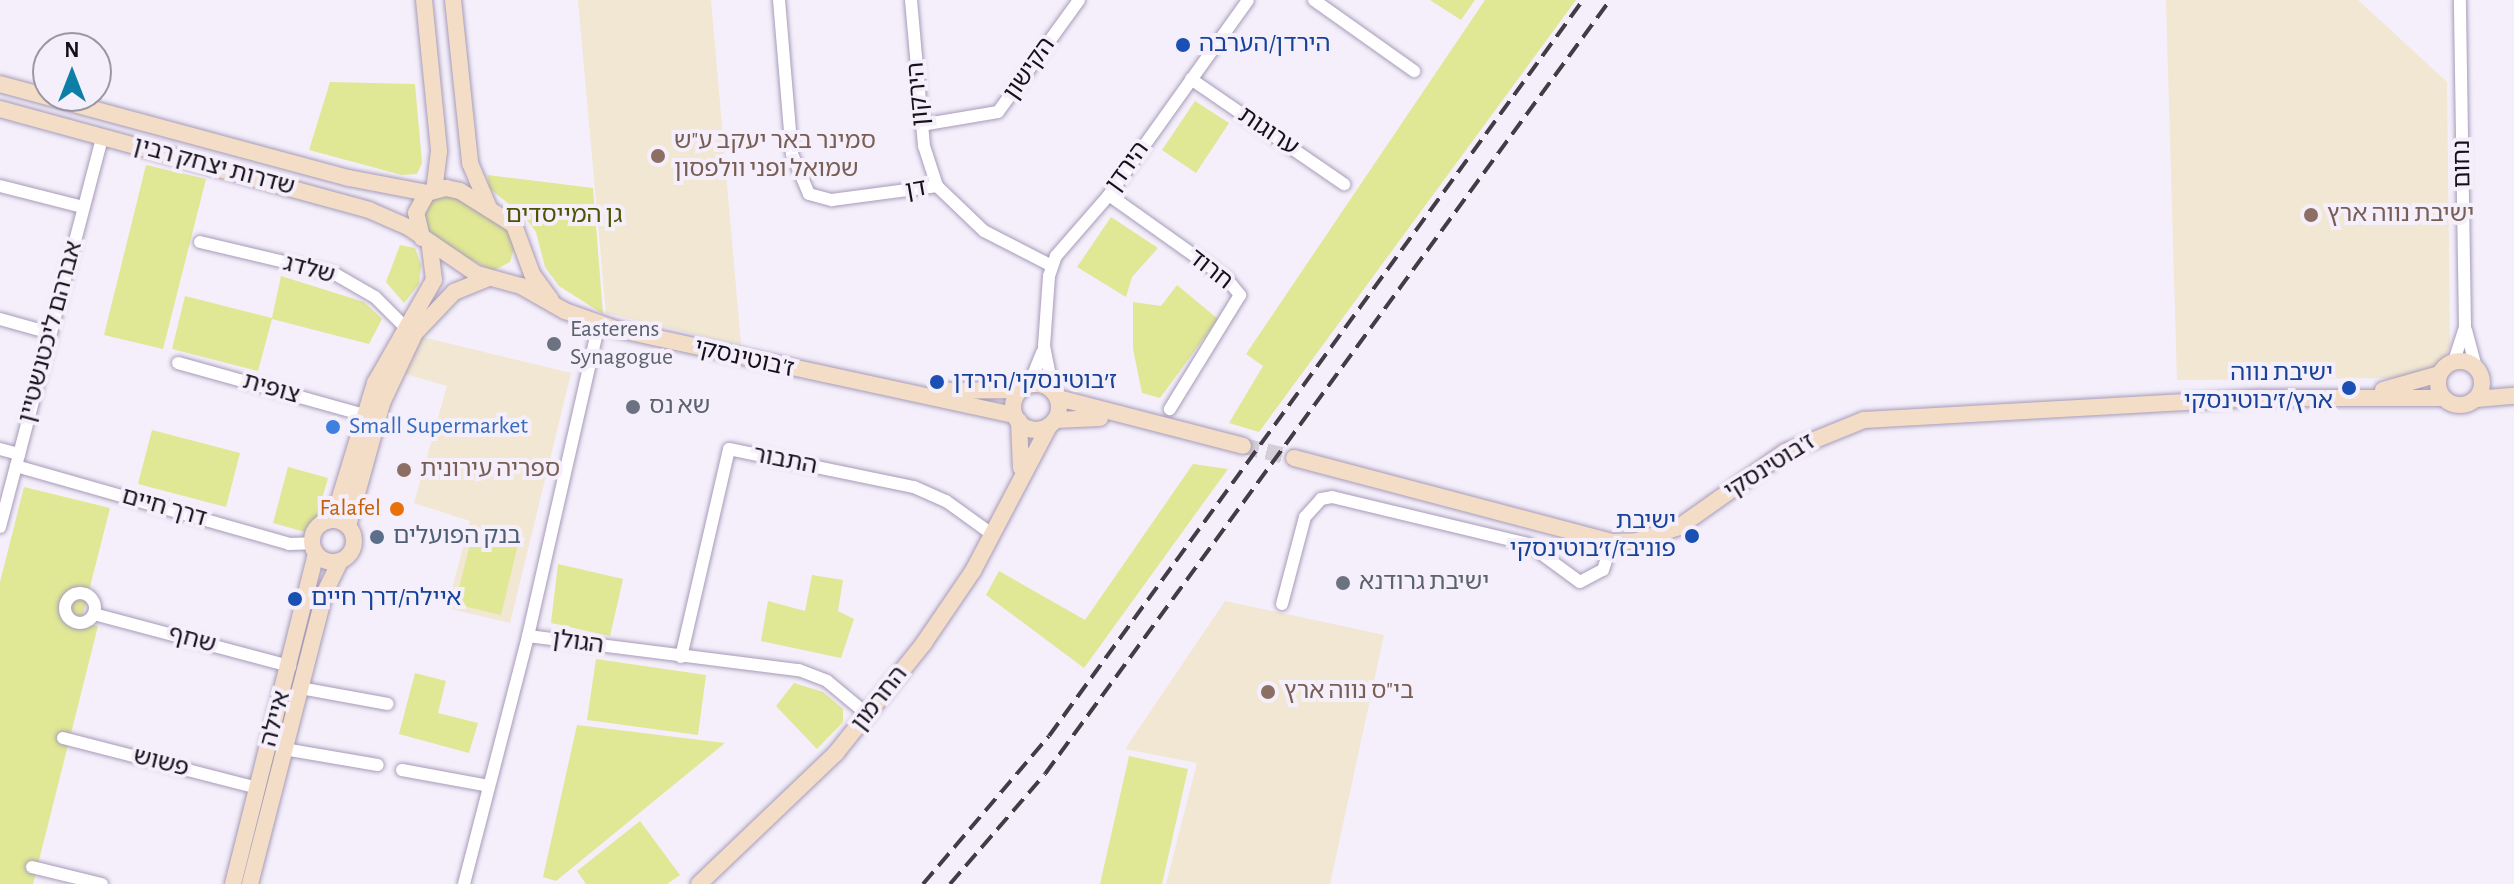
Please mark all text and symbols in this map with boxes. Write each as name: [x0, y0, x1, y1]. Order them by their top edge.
place label: הירדן/הערבה: [1199, 31, 1331, 59]
north arrow: [32, 32, 112, 112]
street label: הקישון: [998, 32, 1062, 106]
marker: הירדן/הערבה: [1174, 36, 1192, 54]
text: N: [64, 39, 80, 61]
street label: הירקון: [902, 61, 936, 127]
street label: ערוגות: [1232, 101, 1304, 163]
place label: סמינר באר יעקב ע"ש שמואל ופני וולפסון: [674, 128, 876, 184]
street label: שדרות יצחק רבין: [130, 132, 298, 202]
street label: הירדן: [1100, 136, 1156, 198]
street label: נחום: [2448, 140, 2478, 188]
marker: סמינר באר יעקב ע"ש שמואל ופני וולפסון: [649, 147, 667, 165]
street label: דן: [903, 174, 929, 206]
place label: ישיבת נווה ארץ: [2327, 201, 2474, 229]
park label: גן המייסדים: [506, 202, 622, 230]
marker: ישיבת נווה ארץ: [2302, 206, 2320, 224]
street label: אברהם ליכטנשטיין: [13, 238, 89, 426]
street label: חרוד: [1182, 244, 1238, 296]
street label: שלדג: [280, 249, 338, 291]
place label: Easterens Synagogue: [570, 316, 673, 372]
street label: ז'בוטינסקי: [691, 334, 797, 384]
marker: Easterens Synagogue: [545, 335, 563, 353]
place label: ישיבת נווה ארץ/ז׳בוטינסקי: [2184, 360, 2333, 416]
street label: צופית: [239, 367, 303, 411]
place label: ז׳בוטינסקי/הירדן: [953, 368, 1117, 396]
marker: ז׳בוטינסקי/הירדן: [928, 373, 946, 391]
marker: ישיבת נווה ארץ/ז׳בוטינסקי: [2340, 379, 2358, 397]
place label: שא נס: [649, 393, 710, 421]
marker: שא נס: [624, 398, 642, 416]
place label: Small Supermarket: [349, 413, 528, 441]
marker: Small Supermarket: [324, 418, 342, 436]
street label: ז'בוטינסקי: [1719, 428, 1821, 506]
street label: התבור: [750, 441, 820, 481]
place label: ספריה עירונית: [420, 456, 560, 484]
marker: ספריה עירונית: [395, 461, 413, 479]
street label: דרך חיים: [118, 482, 210, 534]
place label: Falafel: [320, 495, 381, 523]
marker: Falafel: [388, 500, 406, 518]
place label: ישיבת פוניבז/ז׳בוטינסקי: [1510, 508, 1676, 564]
place label: בנק הפועלים: [393, 523, 521, 551]
marker: ישיבת פוניבז/ז׳בוטינסקי: [1683, 527, 1701, 545]
marker: בנק הפועלים: [368, 528, 386, 546]
place label: ישיבת גרודנא: [1359, 569, 1489, 597]
marker: ישיבת גרודנא: [1334, 574, 1352, 592]
place label: איילה/דרך חיים: [311, 585, 461, 613]
marker: איילה/דרך חיים: [286, 590, 304, 608]
street label: שחף: [165, 620, 219, 660]
street label: הגולן: [550, 625, 606, 661]
street label: החרמון: [846, 661, 914, 737]
place label: בי"ס נווה ארץ: [1284, 678, 1414, 706]
marker: בי"ס נווה ארץ: [1259, 683, 1277, 701]
street label: איילה: [255, 688, 297, 750]
street label: פשוש: [130, 742, 192, 784]

